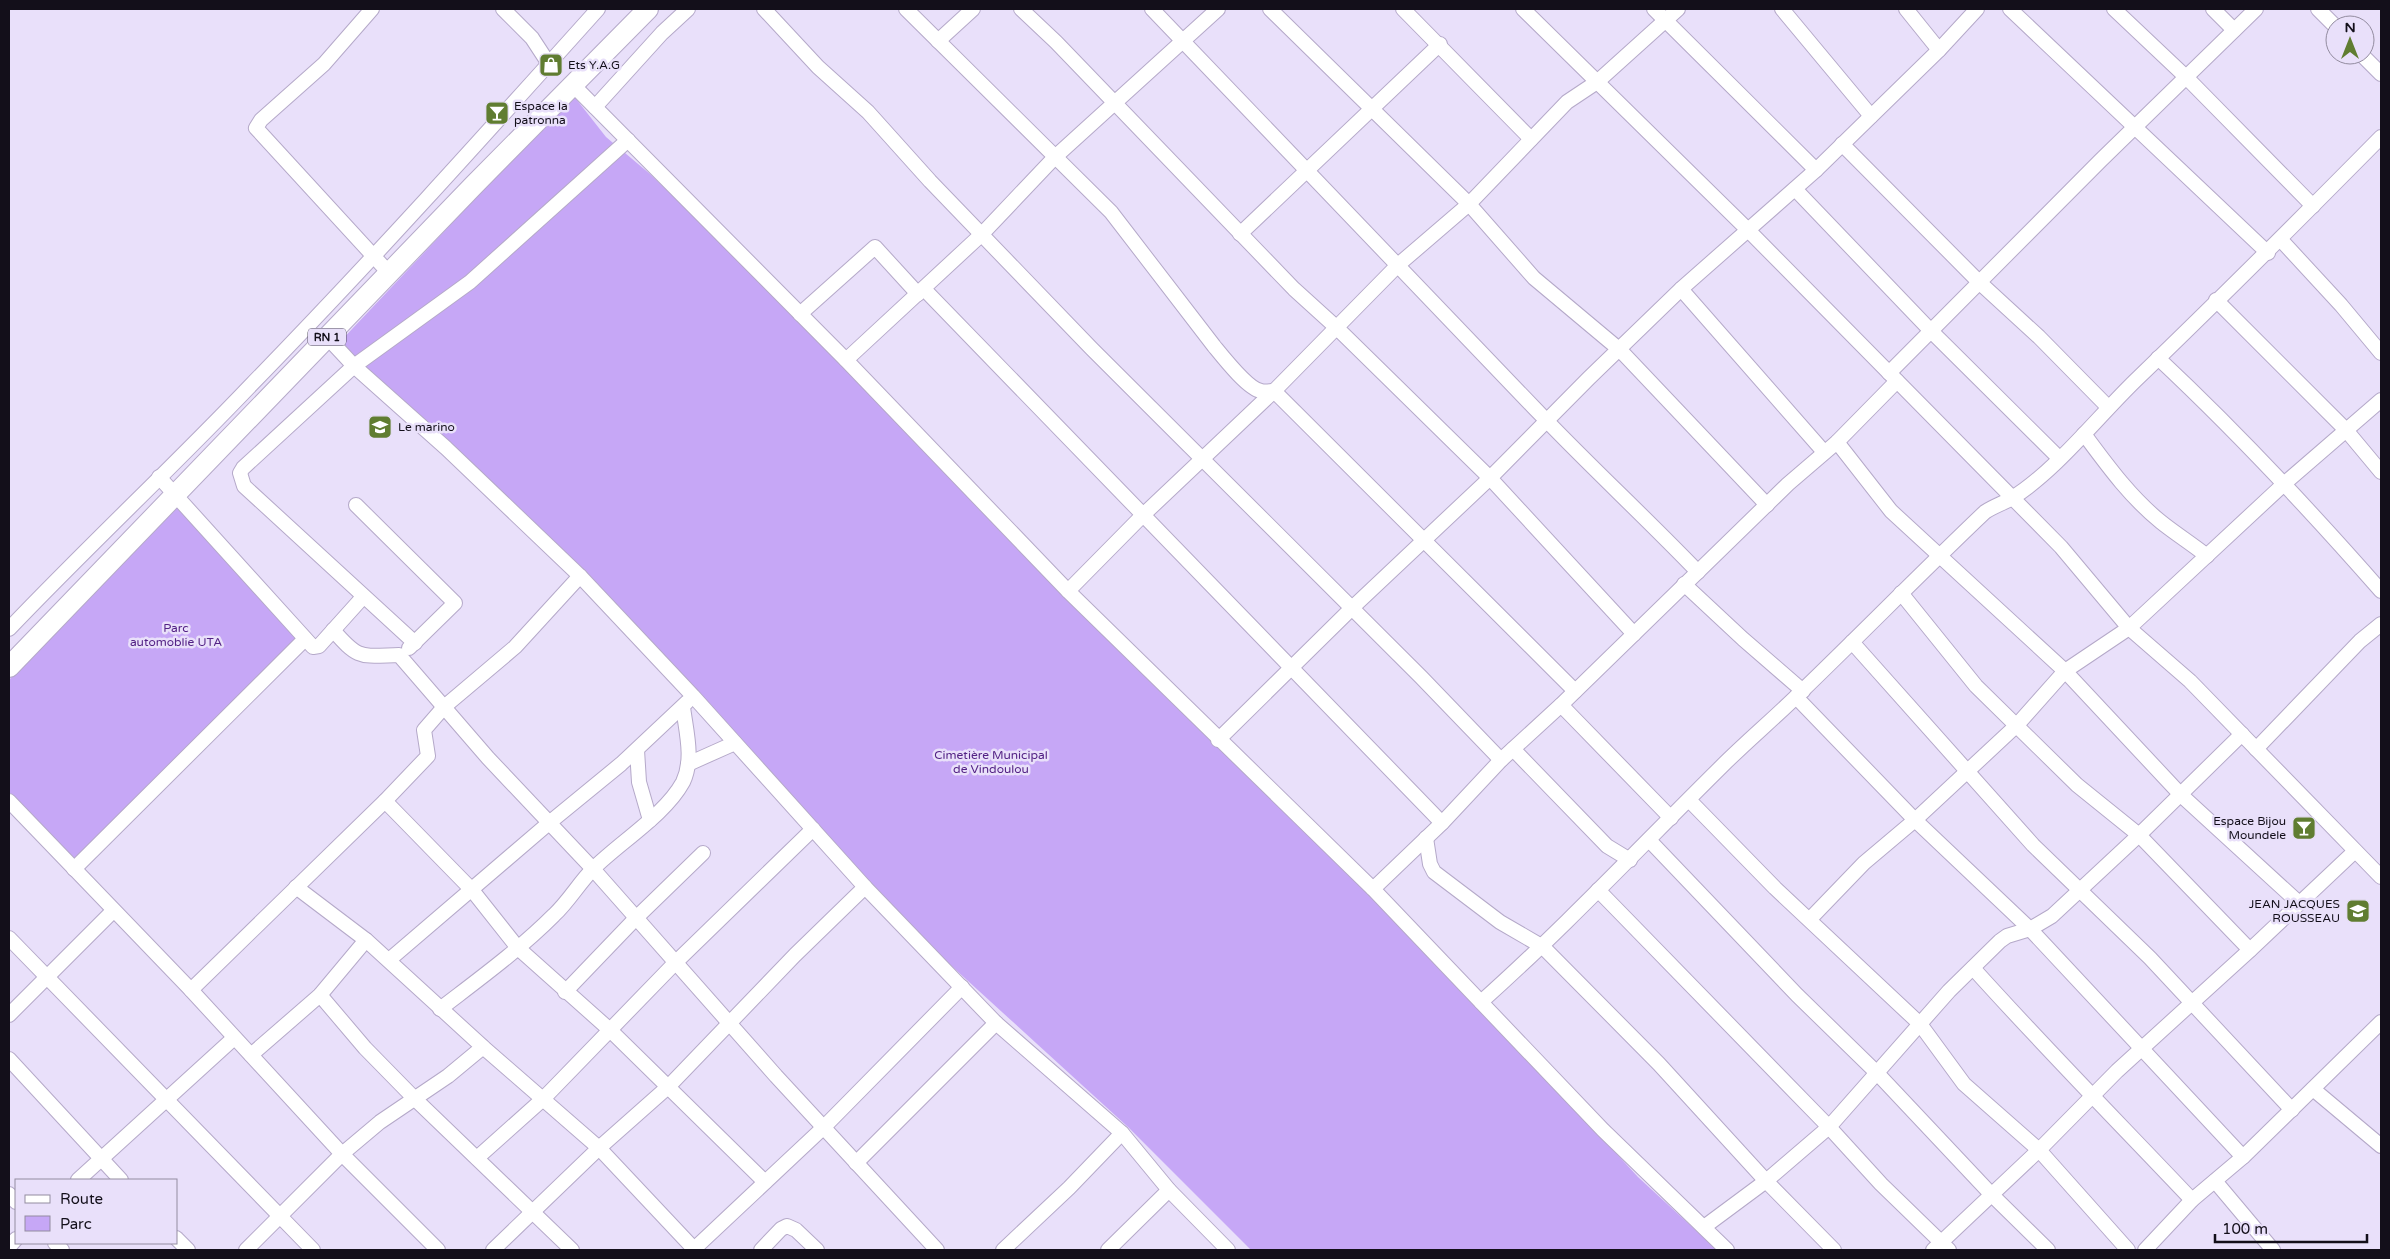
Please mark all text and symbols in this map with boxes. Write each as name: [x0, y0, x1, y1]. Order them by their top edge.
north arrow: [2325, 15, 2375, 65]
text: N: [2344, 19, 2356, 36]
shop icon: Ets Y.A.G: [538, 52, 564, 78]
place label: Ets Y.A.G: [568, 58, 620, 72]
place label: Espace la patronna: [514, 99, 568, 127]
bar icon: Espace la patronna: [484, 100, 510, 126]
road number: RN 1: [308, 328, 346, 346]
school or university icon: Le marino: [367, 414, 393, 440]
place label: Le marino: [398, 420, 455, 434]
park label: Parc automoblie UTA: [130, 621, 222, 649]
park label: Cimetière Municipal de Vindoulou: [934, 748, 1048, 776]
place label: Espace Bijou Moundele: [2213, 814, 2286, 842]
bar icon: Espace Bijou Moundele: [2291, 815, 2317, 841]
place label: JEAN JACQUES ROUSSEAU: [2249, 897, 2340, 925]
school or university icon: JEAN JACQUES ROUSSEAU: [2345, 898, 2371, 924]
legend: [15, 1179, 178, 1244]
text: Route: [60, 1190, 103, 1208]
scale bar: [2215, 1212, 2368, 1244]
text: Parc: [60, 1215, 92, 1233]
text: 100 m: [2222, 1220, 2268, 1238]

